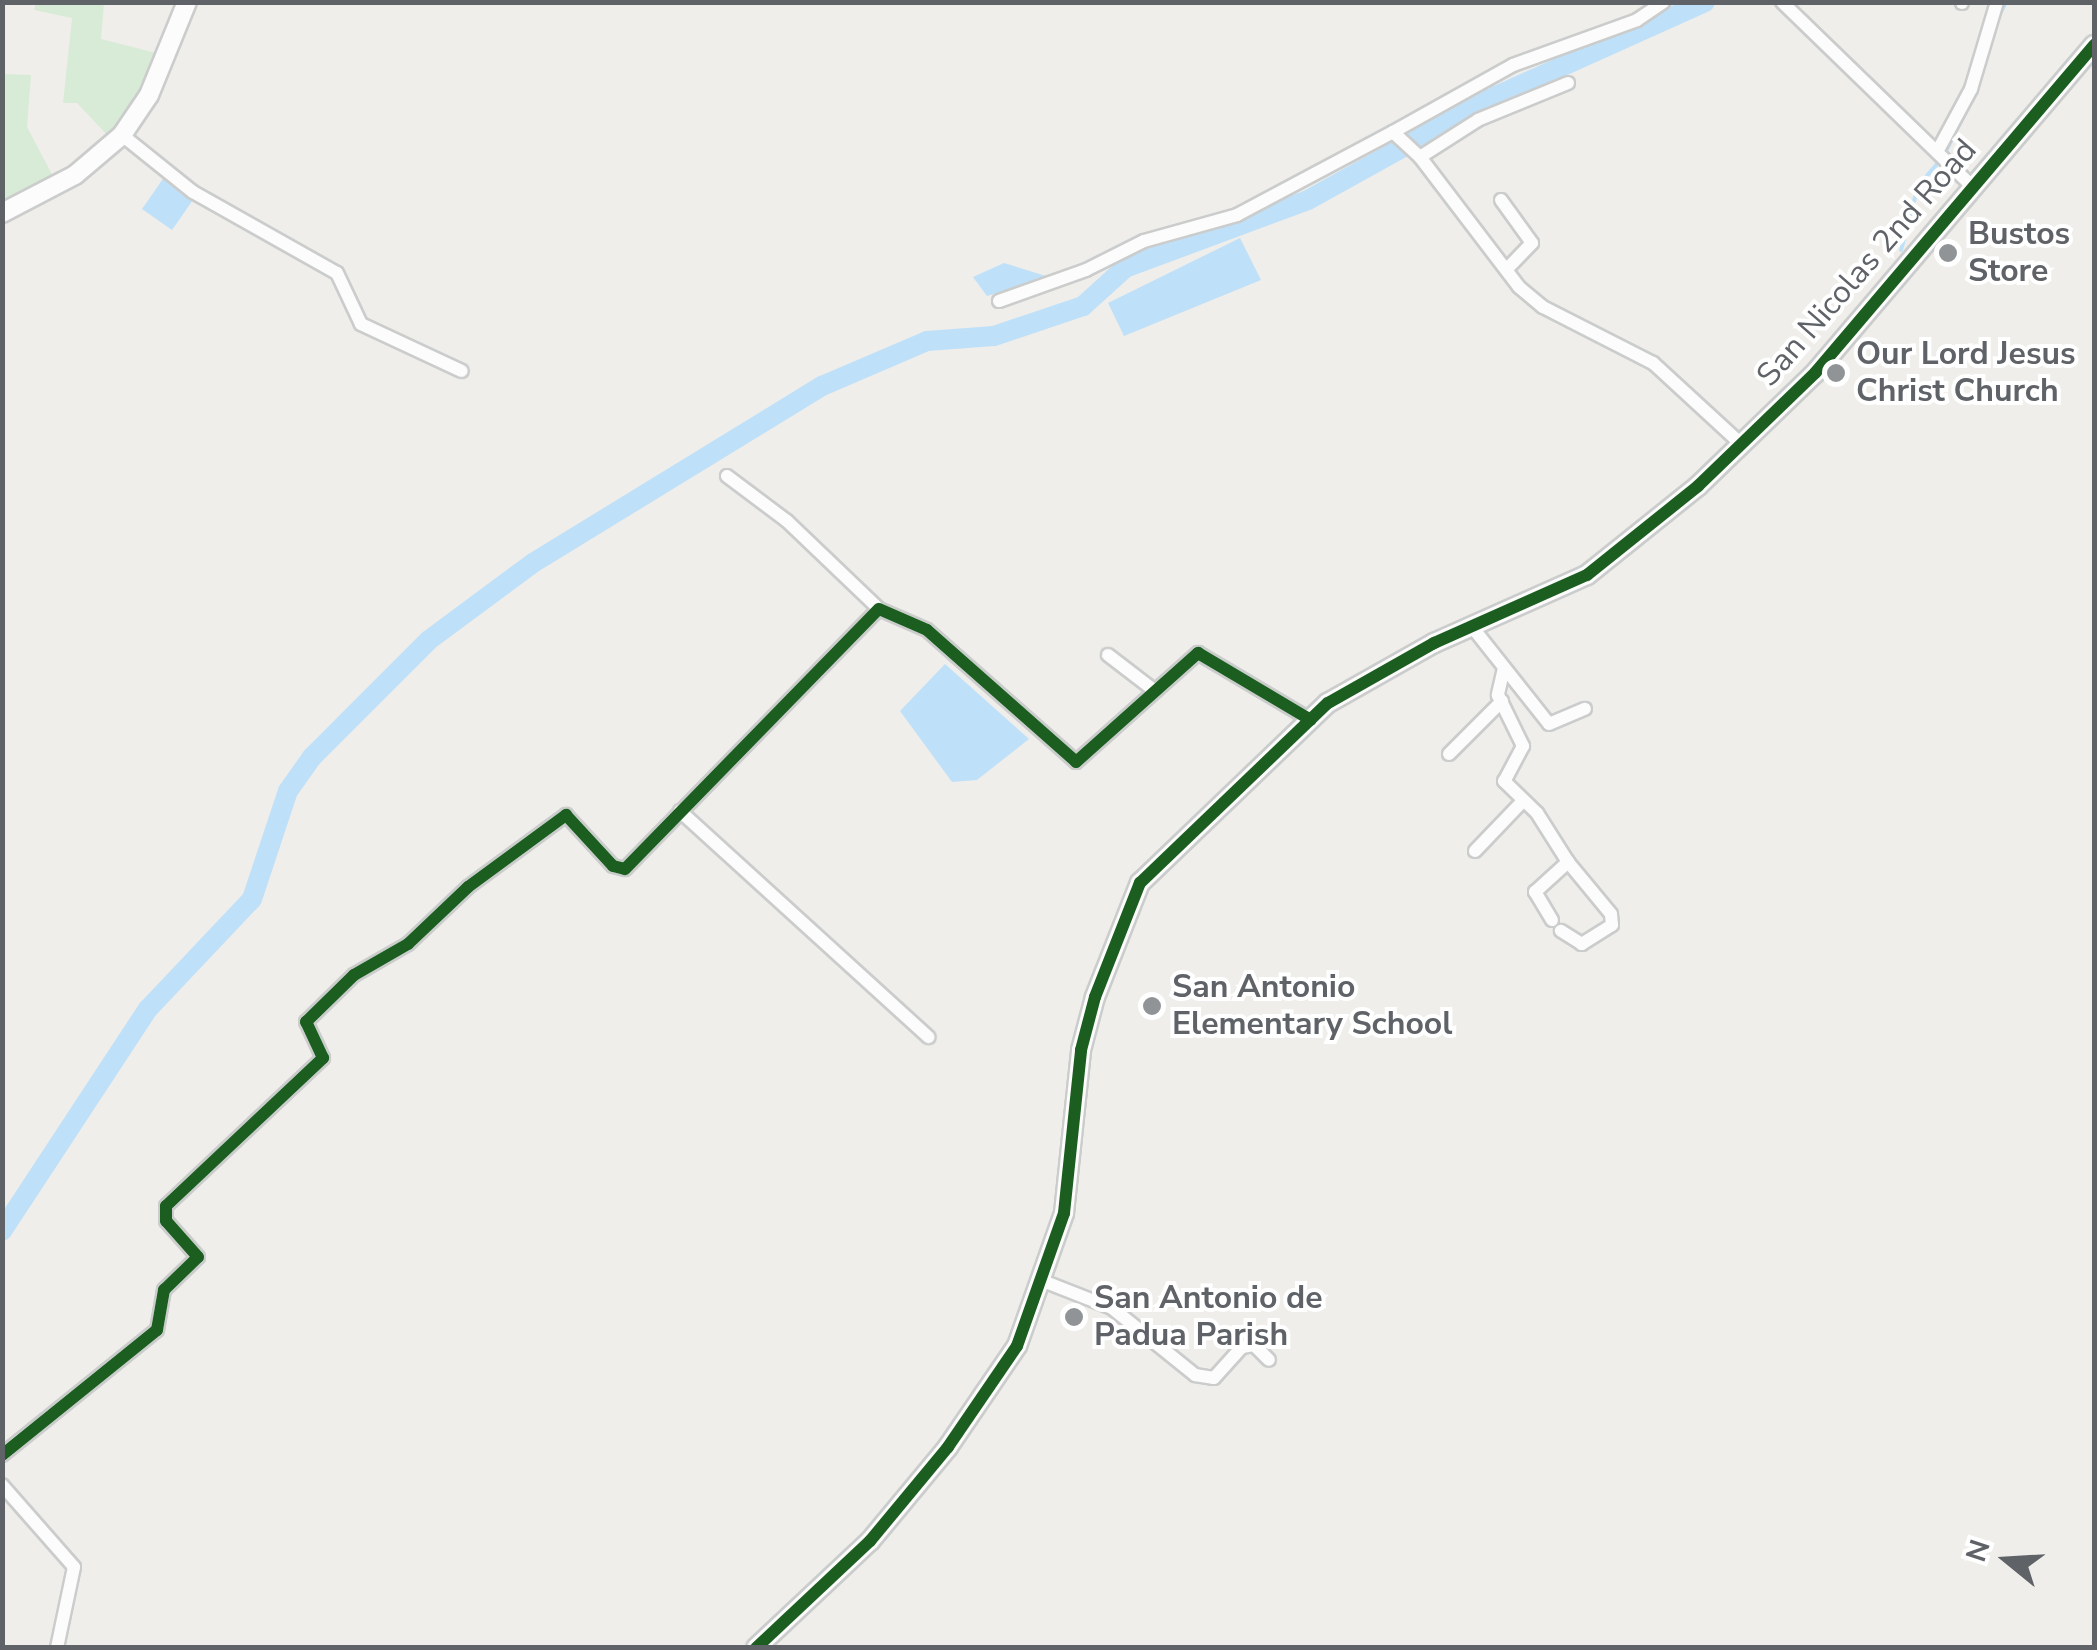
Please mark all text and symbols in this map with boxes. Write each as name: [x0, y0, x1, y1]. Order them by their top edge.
street label: San Nicolas 2nd Road: [1749, 131, 1985, 395]
place label: Bustos Store: [1968, 216, 2070, 291]
marker: Bustos Store: [1937, 242, 1959, 264]
place label: Our Lord Jesus Christ Church: [1856, 336, 2076, 411]
marker: Our Lord Jesus Christ Church: [1825, 362, 1847, 384]
place label: San Antonio Elementary School: [1172, 969, 1452, 1044]
marker: San Antonio Elementary School: [1141, 995, 1163, 1017]
place label: San Antonio de Padua Parish: [1094, 1280, 1323, 1355]
marker: San Antonio de Padua Parish: [1063, 1306, 1085, 1328]
north arrow: [1957, 1510, 2057, 1610]
text: N: [1957, 1535, 2000, 1567]

